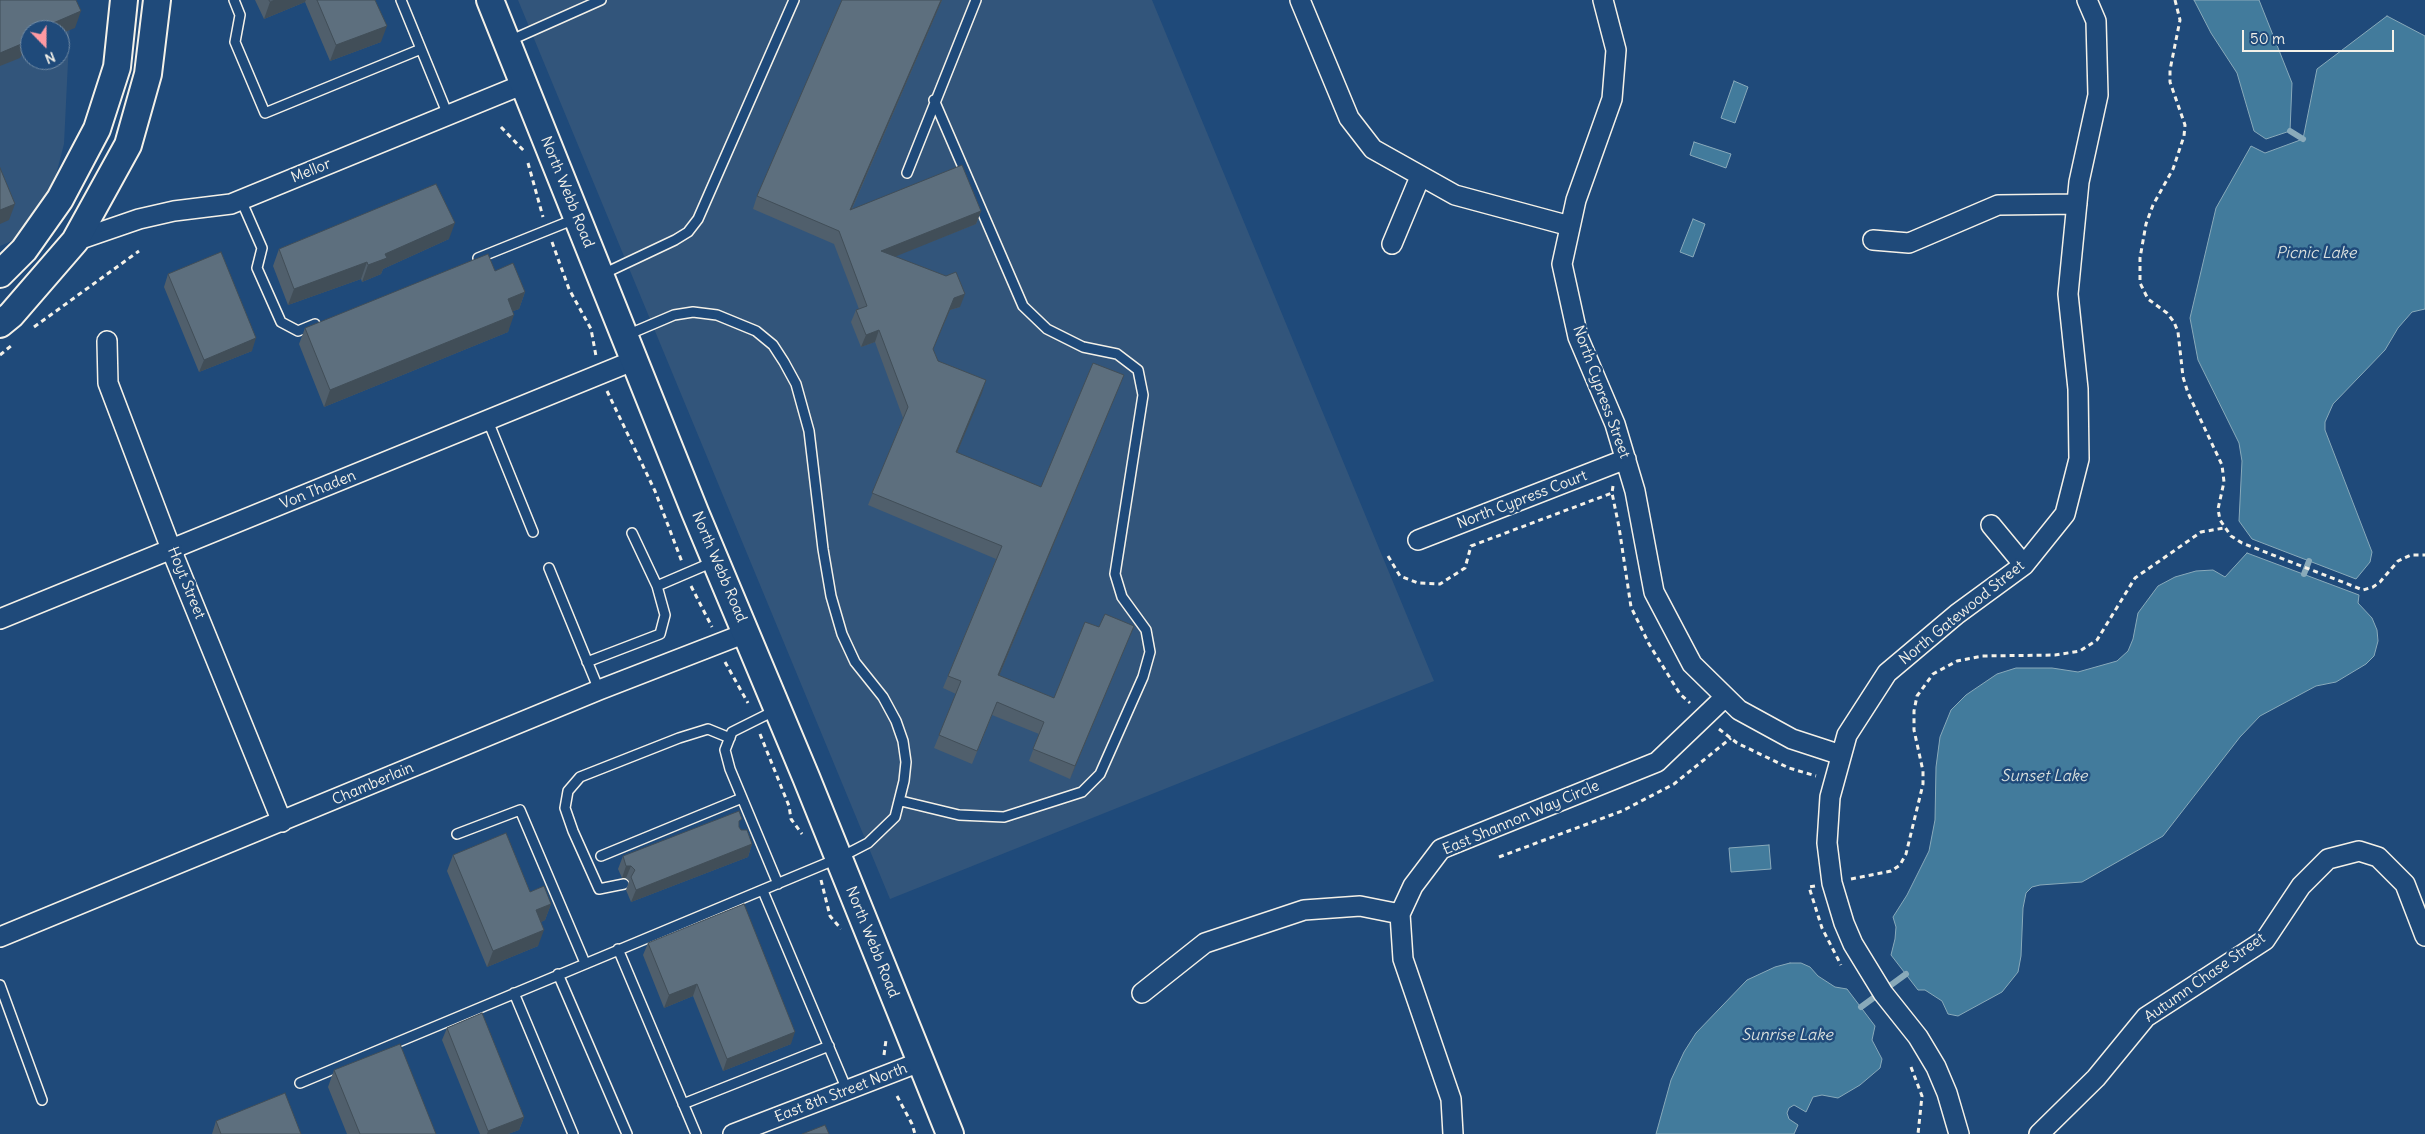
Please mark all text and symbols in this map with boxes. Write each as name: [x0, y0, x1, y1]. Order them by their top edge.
north arrow: [20, 20, 70, 70]
scale bar: [2245, 20, 2398, 52]
text: 50 m: [2250, 29, 2285, 48]
text: N: [42, 48, 58, 68]
street label: North Webb Road: [536, 134, 598, 250]
street label: Mellor: [288, 155, 334, 187]
water label: Picnic Lake: [2276, 243, 2356, 263]
street label: North Cypress Street: [1569, 323, 1633, 461]
street label: Von Thaden: [278, 467, 358, 513]
street label: North Cypress Court: [1454, 467, 1590, 533]
street label: North Webb Road: [688, 509, 750, 625]
street label: Hoyt Street: [163, 544, 209, 622]
street label: North Gatewood Street: [1896, 557, 2028, 669]
street label: Chamberlain: [330, 759, 416, 809]
water label: Sunset Lake: [2001, 766, 2087, 786]
street label: East Shannon Way Circle: [1440, 777, 1602, 859]
street label: North Webb Road: [841, 884, 903, 1000]
street label: Autumn Chase Street: [2141, 930, 2269, 1026]
water label: Sunrise Lake: [1741, 1025, 1833, 1045]
street label: East 8th Street North: [772, 1059, 910, 1127]

